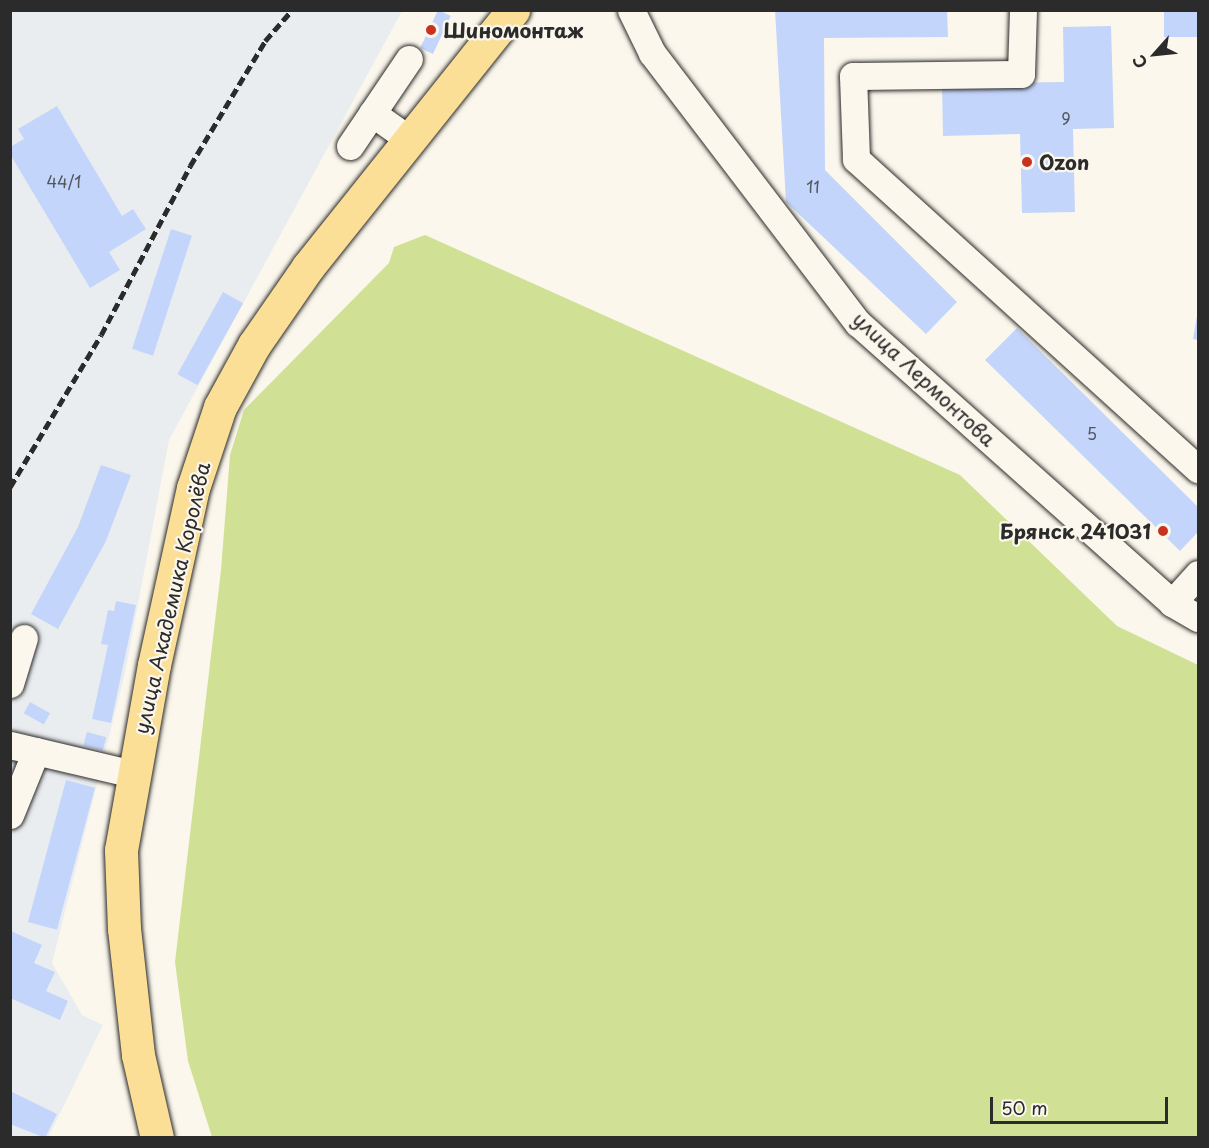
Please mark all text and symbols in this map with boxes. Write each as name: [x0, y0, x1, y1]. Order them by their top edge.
place label: Шиномонтаж: [443, 18, 583, 42]
marker: Шиномонтаж: [424, 23, 438, 37]
north arrow: [1125, 24, 1185, 84]
text: С: [1126, 51, 1152, 73]
house number: 9: [1061, 108, 1071, 128]
place label: Ozon: [1039, 150, 1089, 174]
marker: Ozon: [1020, 155, 1034, 169]
house number: 44/1: [47, 171, 81, 191]
house number: 11: [806, 176, 820, 196]
street label: улица Лермонтова: [847, 306, 1001, 452]
house number: 5: [1087, 423, 1097, 443]
street label: улица Академика Королёва: [129, 458, 215, 738]
place label: Брянск 241031: [999, 519, 1151, 543]
marker: Брянск 241031: [1156, 524, 1170, 538]
scale bar: [993, 1085, 1172, 1123]
text: 50 m: [1001, 1094, 1048, 1121]

